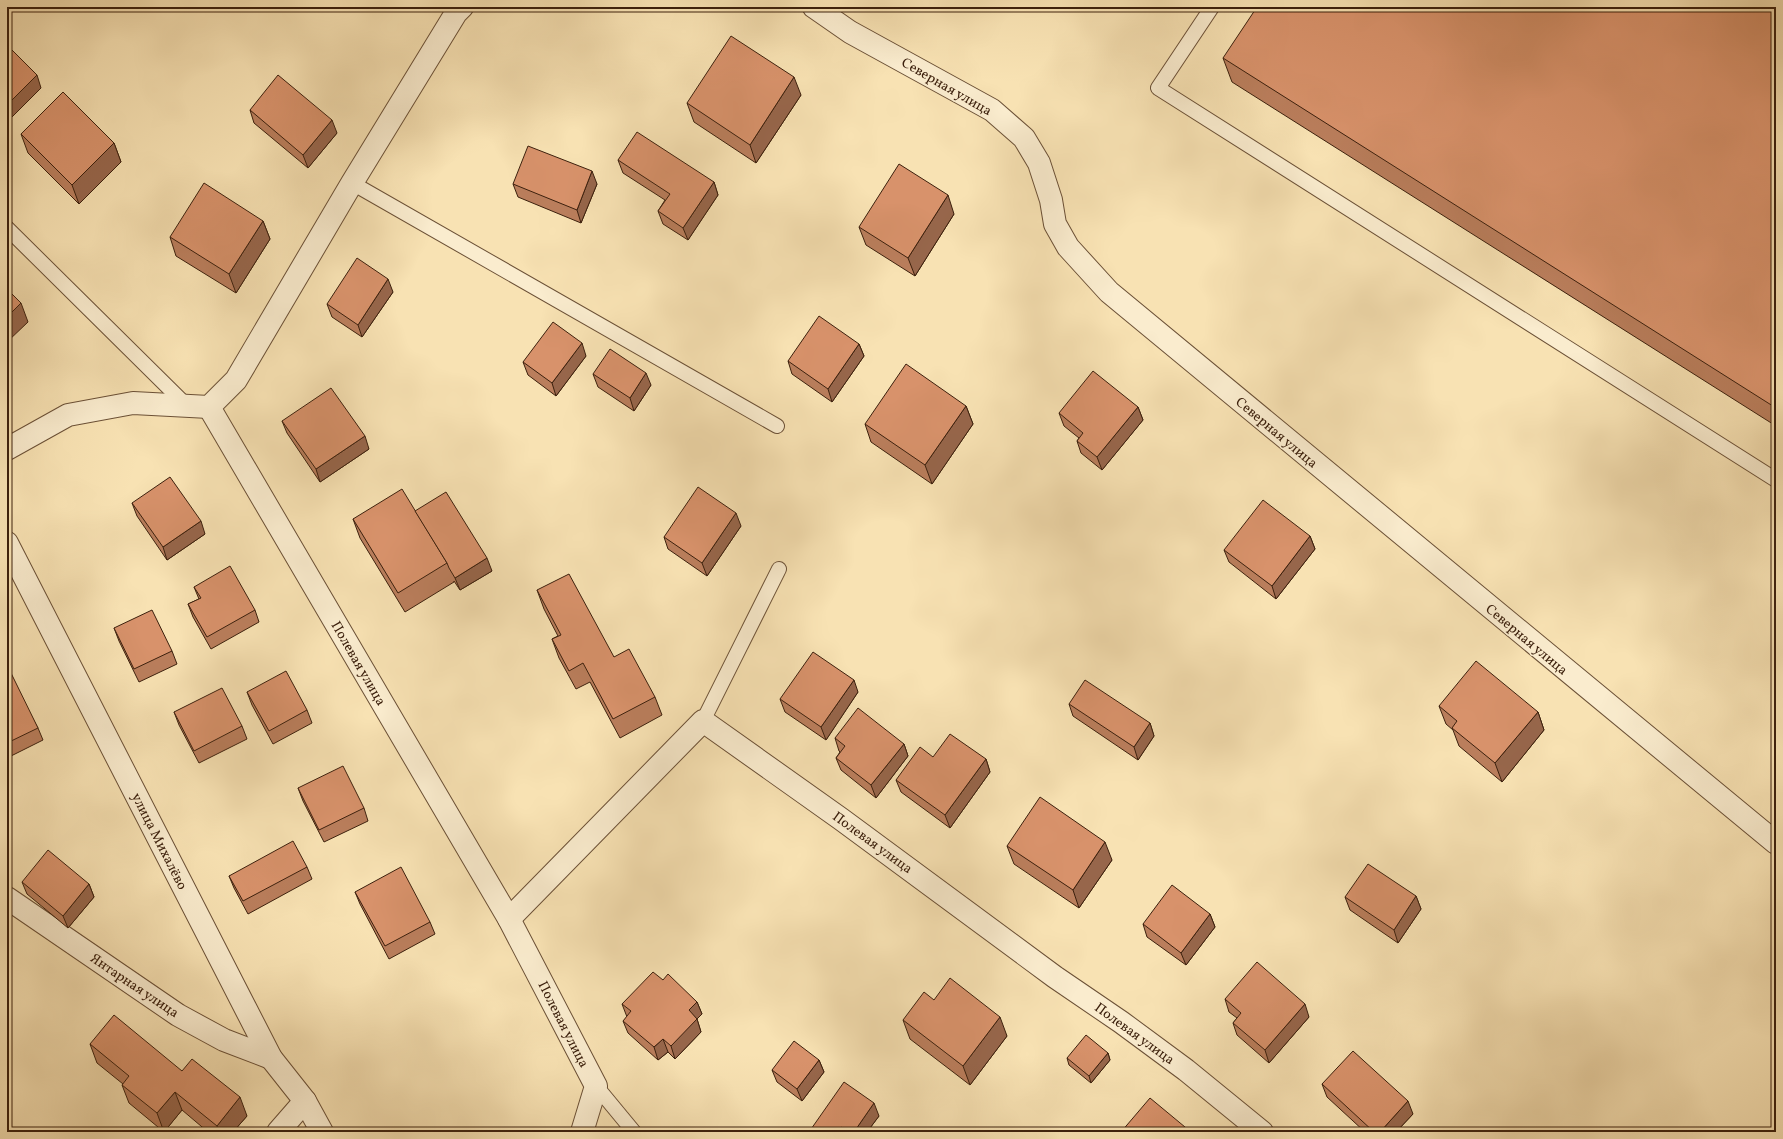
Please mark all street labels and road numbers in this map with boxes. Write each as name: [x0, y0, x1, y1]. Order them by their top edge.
street label: Северная улица: [897, 54, 995, 121]
street label: Северная улица: [1231, 393, 1321, 473]
street label: Северная улица: [1481, 600, 1571, 680]
street label: Полевая улица: [326, 618, 390, 710]
street label: улица Михалёво: [126, 790, 191, 893]
street label: Полевая улица: [828, 808, 916, 879]
street label: Янтарная улица: [86, 950, 182, 1023]
street label: Полевая улица: [533, 978, 593, 1071]
street label: Полевая улица: [1090, 999, 1178, 1070]

